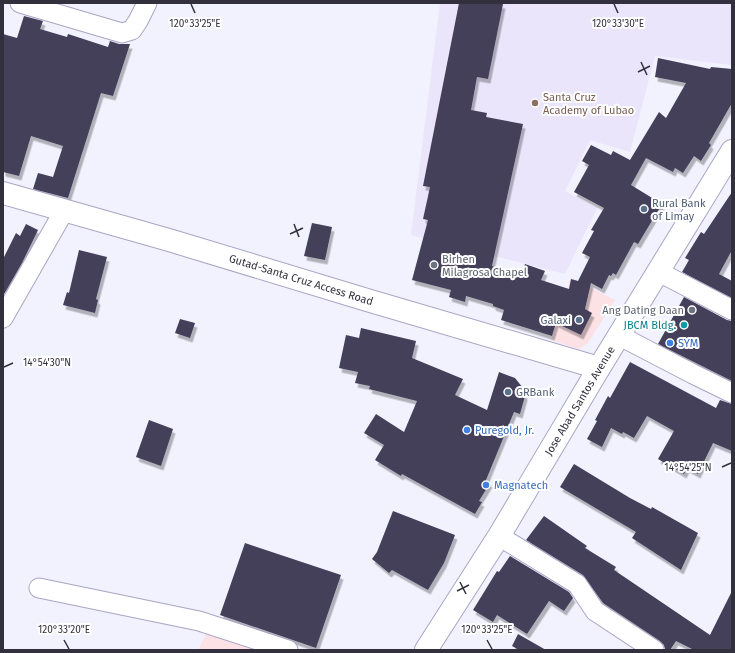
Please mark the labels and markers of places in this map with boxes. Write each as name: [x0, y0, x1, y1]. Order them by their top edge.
place label: Santa Cruz Academy of Lubao: [543, 91, 634, 117]
marker: Santa Cruz Academy of Lubao: [530, 98, 540, 108]
place label: Rural Bank of Limay: [652, 197, 706, 223]
marker: Rural Bank of Limay: [639, 204, 649, 214]
place label: Birhen Milagrosa Chapel: [442, 253, 527, 279]
marker: Birhen Milagrosa Chapel: [429, 260, 439, 270]
place label: Ang Dating Daan: [602, 304, 684, 317]
marker: Ang Dating Daan: [687, 305, 697, 315]
place label: Galaxi: [541, 314, 571, 327]
marker: Galaxi: [574, 315, 584, 325]
place label: JBCM Bldg.: [624, 319, 676, 332]
marker: JBCM Bldg.: [679, 320, 689, 330]
place label: SYM: [678, 337, 698, 350]
marker: SYM: [665, 338, 675, 348]
place label: GRBank: [516, 386, 555, 399]
marker: GRBank: [503, 387, 513, 397]
place label: Puregold, Jr.: [475, 424, 534, 437]
marker: Puregold, Jr.: [462, 425, 472, 435]
place label: Magnatech: [494, 479, 548, 492]
marker: Magnatech: [481, 480, 491, 490]

